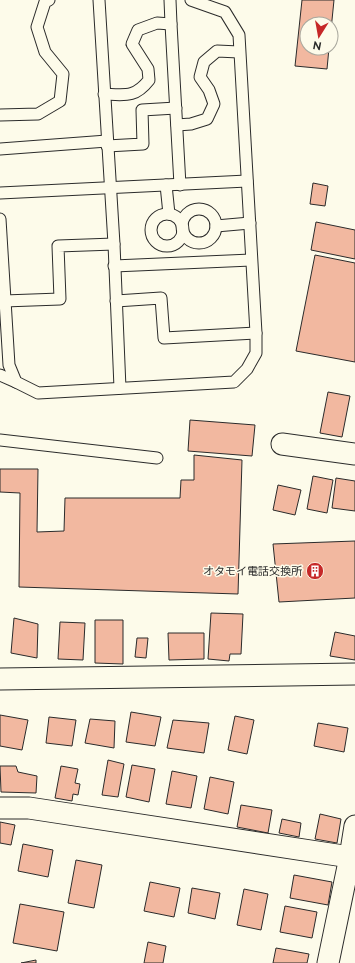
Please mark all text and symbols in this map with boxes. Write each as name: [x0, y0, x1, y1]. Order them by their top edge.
north arrow: [299, 16, 339, 56]
text: N: [312, 38, 323, 53]
building icon: オタモイ電話交換所: [305, 561, 325, 581]
place label: オタモイ電話交換所: [203, 565, 303, 578]

